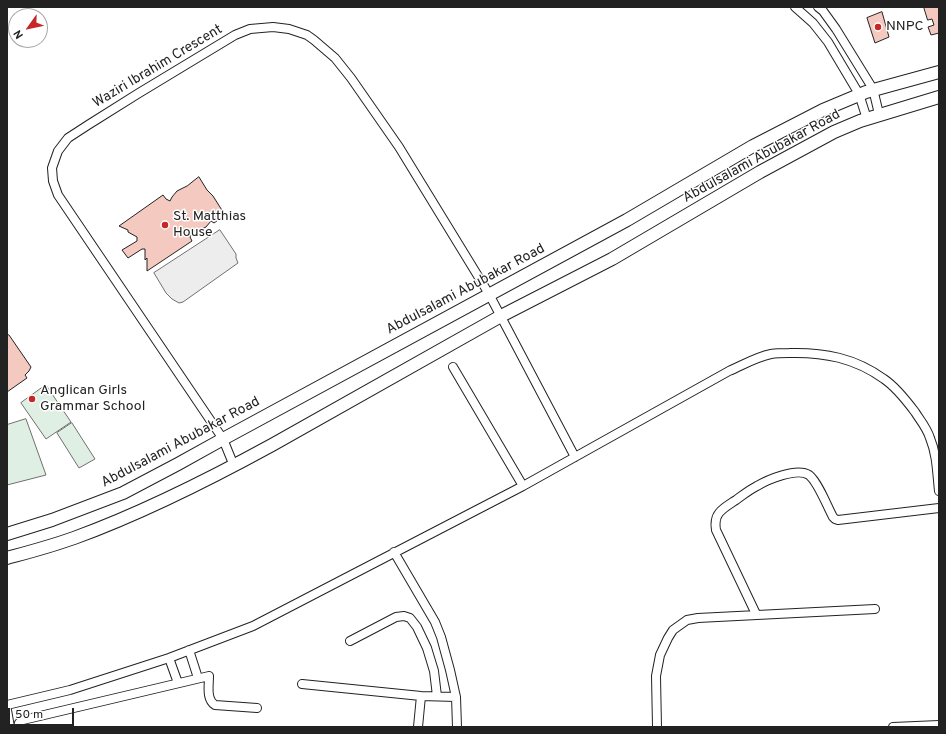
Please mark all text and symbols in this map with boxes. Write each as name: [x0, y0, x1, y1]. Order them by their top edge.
north arrow: [8, 8, 48, 48]
place label: NNPC: [886, 19, 923, 35]
street label: Waziri Ibrahim Crescent: [90, 22, 226, 112]
marker: NNPC: [873, 22, 883, 32]
text: N: [11, 27, 27, 41]
street label: Abdulsalami Abubakar Road: [680, 107, 844, 207]
place label: St. Matthias House: [173, 209, 246, 242]
marker: St. Matthias House: [160, 220, 170, 230]
street label: Abdulsalami Abubakar Road: [384, 241, 548, 339]
place label: Anglican Girls Grammar School: [40, 383, 145, 416]
marker: Anglican Girls Grammar School: [27, 394, 37, 404]
street label: Abdulsalami Abubakar Road: [99, 394, 263, 492]
scale bar: [10, 700, 76, 726]
text: 50 m: [15, 707, 43, 723]

